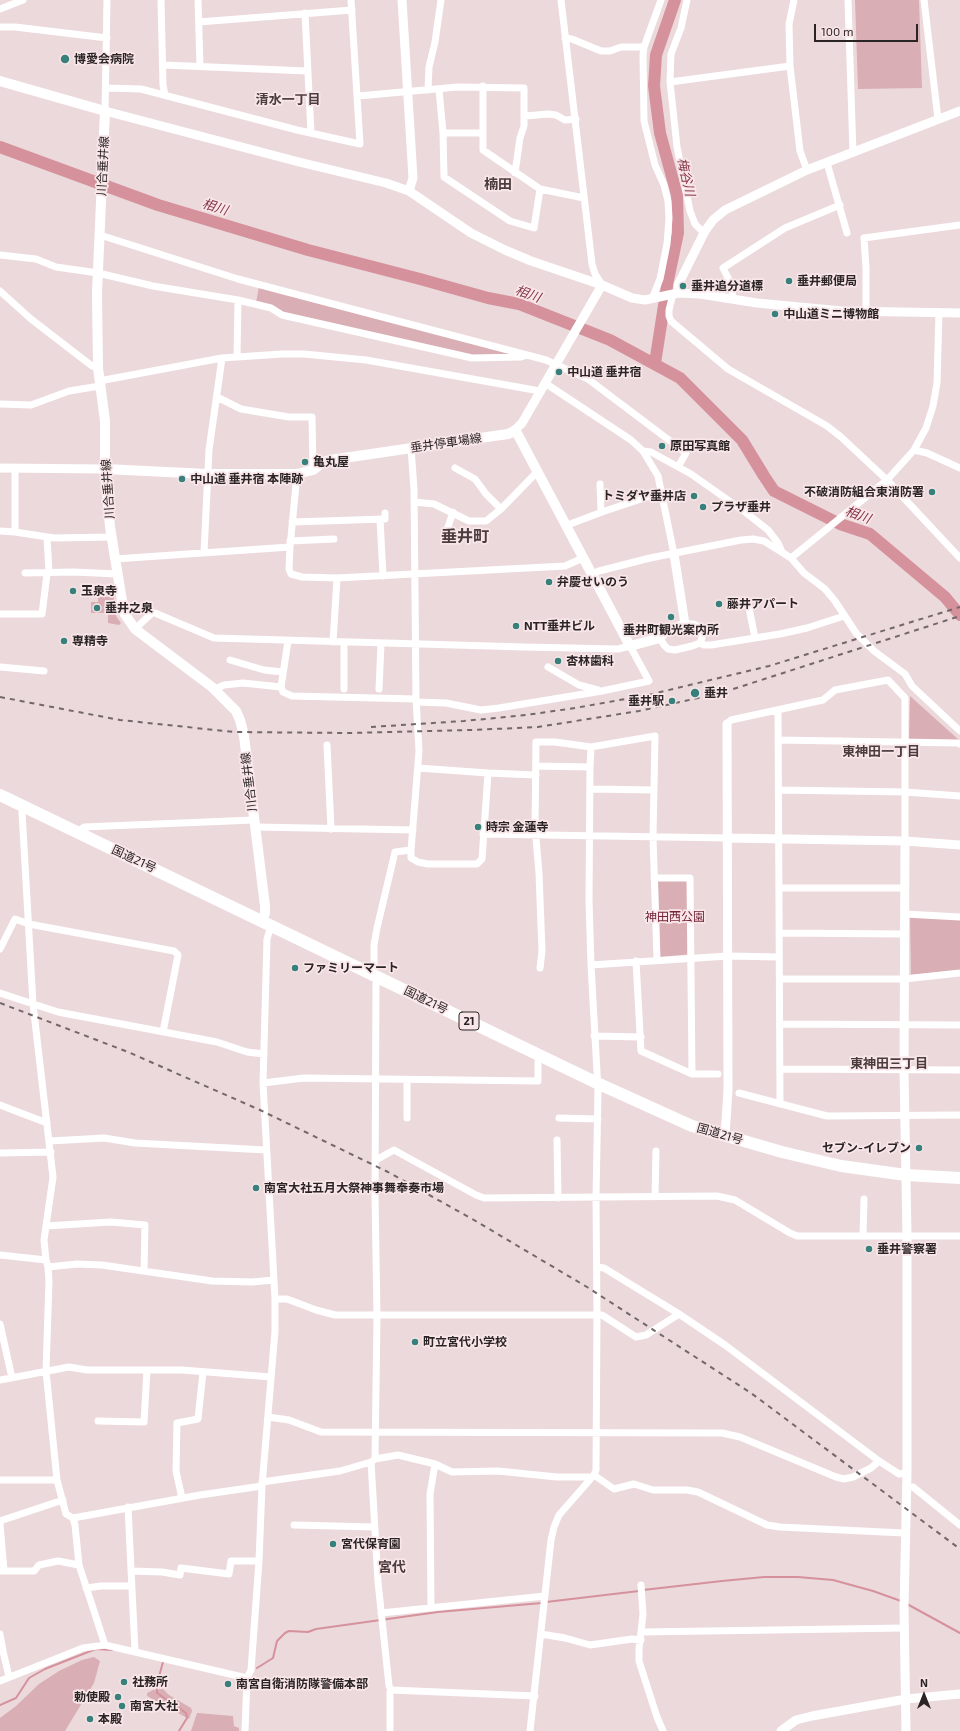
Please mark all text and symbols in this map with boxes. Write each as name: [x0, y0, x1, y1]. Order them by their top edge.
scale bar: [816, 16, 920, 42]
text: 100 m: [821, 24, 853, 38]
place label: 博愛会病院: [74, 52, 134, 66]
marker: 博愛会病院: [59, 53, 71, 65]
district label: 清水一丁目: [256, 92, 320, 108]
street label: 川合垂井線: [94, 136, 112, 196]
water label: 梅谷川: [674, 156, 698, 198]
district label: 楠田: [484, 176, 512, 192]
water label: 相川: [200, 196, 230, 218]
place label: 垂井郵便局: [797, 274, 857, 288]
marker: 垂井郵便局: [784, 276, 794, 286]
place label: 垂井追分道標: [691, 279, 763, 293]
marker: 垂井追分道標: [678, 281, 688, 291]
water label: 相川: [513, 282, 543, 306]
place label: 中山道ミニ博物館: [783, 307, 879, 321]
marker: 中山道ミニ博物館: [770, 309, 780, 319]
place label: 中山道 垂井宿: [567, 365, 642, 379]
marker: 中山道 垂井宿: [554, 367, 564, 377]
street label: 垂井停車場線: [409, 431, 483, 455]
place label: 原田写真館: [670, 439, 730, 453]
marker: 原田写真館: [657, 441, 667, 451]
place label: 亀丸屋: [313, 455, 349, 469]
marker: 亀丸屋: [300, 457, 310, 467]
street label: 川合垂井線: [99, 459, 117, 519]
place label: 中山道 垂井宿 本陣跡: [190, 472, 303, 486]
marker: 中山道 垂井宿 本陣跡: [177, 474, 187, 484]
place label: 不破消防組合東消防署: [804, 485, 924, 499]
marker: 不破消防組合東消防署: [927, 487, 937, 497]
place label: トミダヤ垂井店: [602, 489, 686, 503]
marker: トミダヤ垂井店: [689, 491, 699, 501]
place label: プラザ垂井: [711, 500, 771, 514]
marker: プラザ垂井: [698, 502, 708, 512]
water label: 相川: [843, 503, 873, 527]
district label: 垂井町: [441, 527, 489, 547]
place label: 弁慶せいのう: [557, 575, 629, 589]
marker: 弁慶せいのう: [544, 577, 554, 587]
place label: 玉泉寺: [81, 584, 117, 598]
marker: 玉泉寺: [68, 586, 78, 596]
place label: 藤井アパート: [727, 597, 799, 611]
marker: 藤井アパート: [714, 599, 724, 609]
place label: 垂井之泉: [105, 601, 153, 615]
marker: 垂井之泉: [92, 603, 102, 613]
marker: 垂井町観光案内所: [666, 612, 676, 622]
place label: NTT垂井ビル: [524, 619, 595, 633]
marker: NTT垂井ビル: [511, 621, 521, 631]
place label: 垂井町観光案内所: [623, 623, 719, 637]
place label: 専精寺: [72, 634, 108, 648]
marker: 専精寺: [59, 636, 69, 646]
place label: 杏林歯科: [566, 654, 614, 668]
marker: 杏林歯科: [553, 656, 563, 666]
place label: 垂井: [704, 686, 728, 700]
marker: 垂井: [689, 687, 701, 699]
place label: 垂井駅: [628, 694, 664, 708]
marker: 垂井駅: [667, 696, 677, 706]
district label: 東神田一丁目: [842, 744, 920, 760]
street label: 川合垂井線: [238, 751, 260, 813]
place label: 時宗 金蓮寺: [486, 820, 549, 834]
marker: 時宗 金蓮寺: [473, 822, 483, 832]
street label: 国道21号: [109, 842, 159, 876]
park label: 神田西公園: [645, 910, 705, 924]
place label: ファミリーマート: [303, 961, 399, 975]
marker: ファミリーマート: [290, 963, 300, 973]
street label: 国道21号: [401, 983, 451, 1017]
road number: 21: [459, 1012, 479, 1030]
district label: 東神田三丁目: [850, 1056, 928, 1072]
street label: 国道21号: [695, 1121, 745, 1147]
place label: セブン-イレブン: [822, 1141, 911, 1155]
marker: セブン-イレブン: [914, 1143, 924, 1153]
place label: 南宮大社五月大祭神事舞奉奏市場: [264, 1181, 444, 1195]
marker: 南宮大社五月大祭神事舞奉奏市場: [251, 1183, 261, 1193]
place label: 垂井警察署: [877, 1242, 937, 1256]
marker: 垂井警察署: [864, 1244, 874, 1254]
place label: 町立宮代小学校: [423, 1335, 507, 1349]
marker: 町立宮代小学校: [410, 1337, 420, 1347]
place label: 宮代保育園: [341, 1537, 401, 1551]
marker: 宮代保育園: [328, 1539, 338, 1549]
district label: 宮代: [378, 1559, 406, 1575]
place label: 社務所: [132, 1675, 168, 1689]
north arrow: [904, 1675, 944, 1715]
text: N: [920, 1676, 928, 1689]
marker: 社務所: [119, 1677, 129, 1687]
place label: 南宮自衛消防隊警備本部: [236, 1677, 368, 1691]
marker: 南宮自衛消防隊警備本部: [223, 1679, 233, 1689]
place label: 勅使殿: [74, 1690, 110, 1704]
marker: 勅使殿: [113, 1692, 123, 1702]
place label: 南宮大社: [130, 1699, 178, 1713]
marker: 南宮大社: [117, 1701, 127, 1711]
place label: 本殿: [98, 1712, 122, 1726]
marker: 本殿: [85, 1714, 95, 1724]

